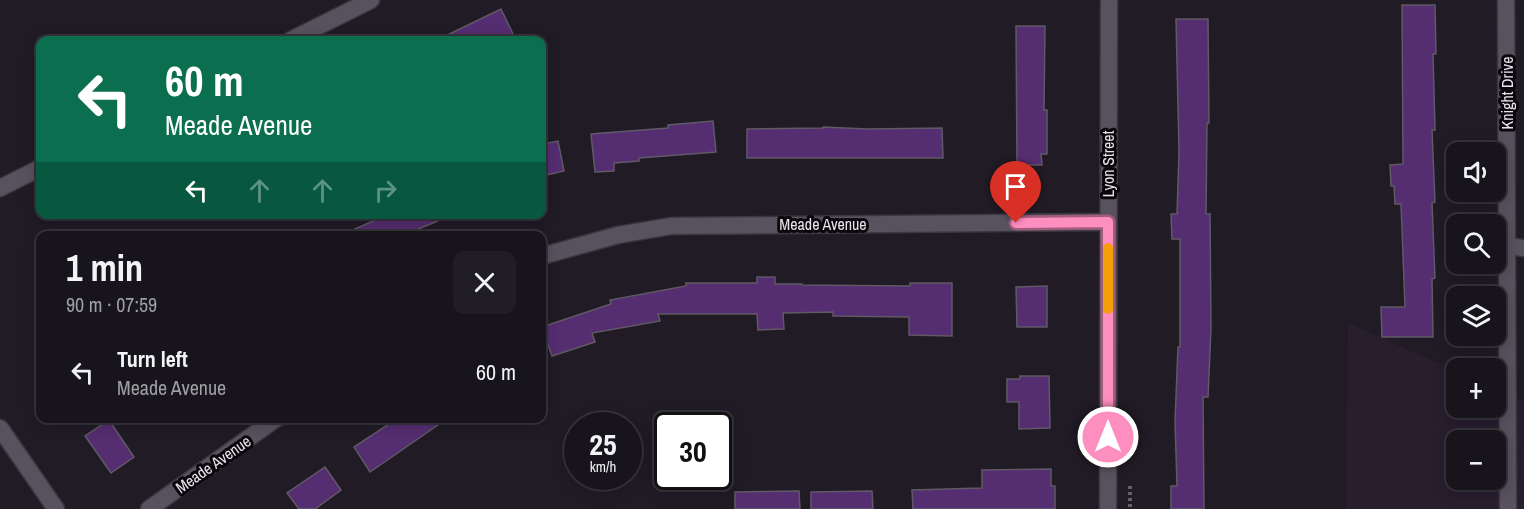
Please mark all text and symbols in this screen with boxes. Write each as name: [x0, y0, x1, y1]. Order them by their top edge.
text: 60 m: [165, 53, 244, 109]
street label: Knight Drive: [1496, 57, 1518, 129]
icon: left: [66, 60, 144, 138]
text: Meade Avenue: [165, 107, 312, 143]
street label: Lyon Street: [1097, 130, 1119, 197]
map controls: [1446, 142, 1506, 490]
button: sound: [1446, 142, 1506, 202]
pin: [990, 161, 1041, 223]
icon: arrive: [999, 170, 1032, 203]
icon: left: [180, 174, 213, 207]
icon: ahead: [243, 174, 276, 207]
icon: ahead: [306, 174, 339, 207]
icon: right: [369, 174, 402, 207]
street label: Meade Avenue: [779, 213, 867, 235]
button: search: [1446, 214, 1506, 274]
text: 1 min: [66, 244, 143, 292]
button: close: [453, 251, 516, 314]
button: layers: [1446, 286, 1506, 346]
text: 90 m · 07:59: [66, 291, 157, 318]
text: Turn left: [117, 344, 188, 374]
icon: left: [66, 356, 99, 389]
text: 60 m: [476, 357, 516, 387]
button: +: [1446, 358, 1506, 418]
text: Meade Avenue: [117, 374, 226, 401]
position arrow: [1076, 405, 1140, 469]
speed limit sign: 30: [654, 412, 732, 490]
text: 25: [589, 424, 617, 464]
street label: Meade Avenue: [171, 430, 255, 498]
button: −: [1446, 430, 1506, 490]
text: km/h: [590, 456, 616, 477]

